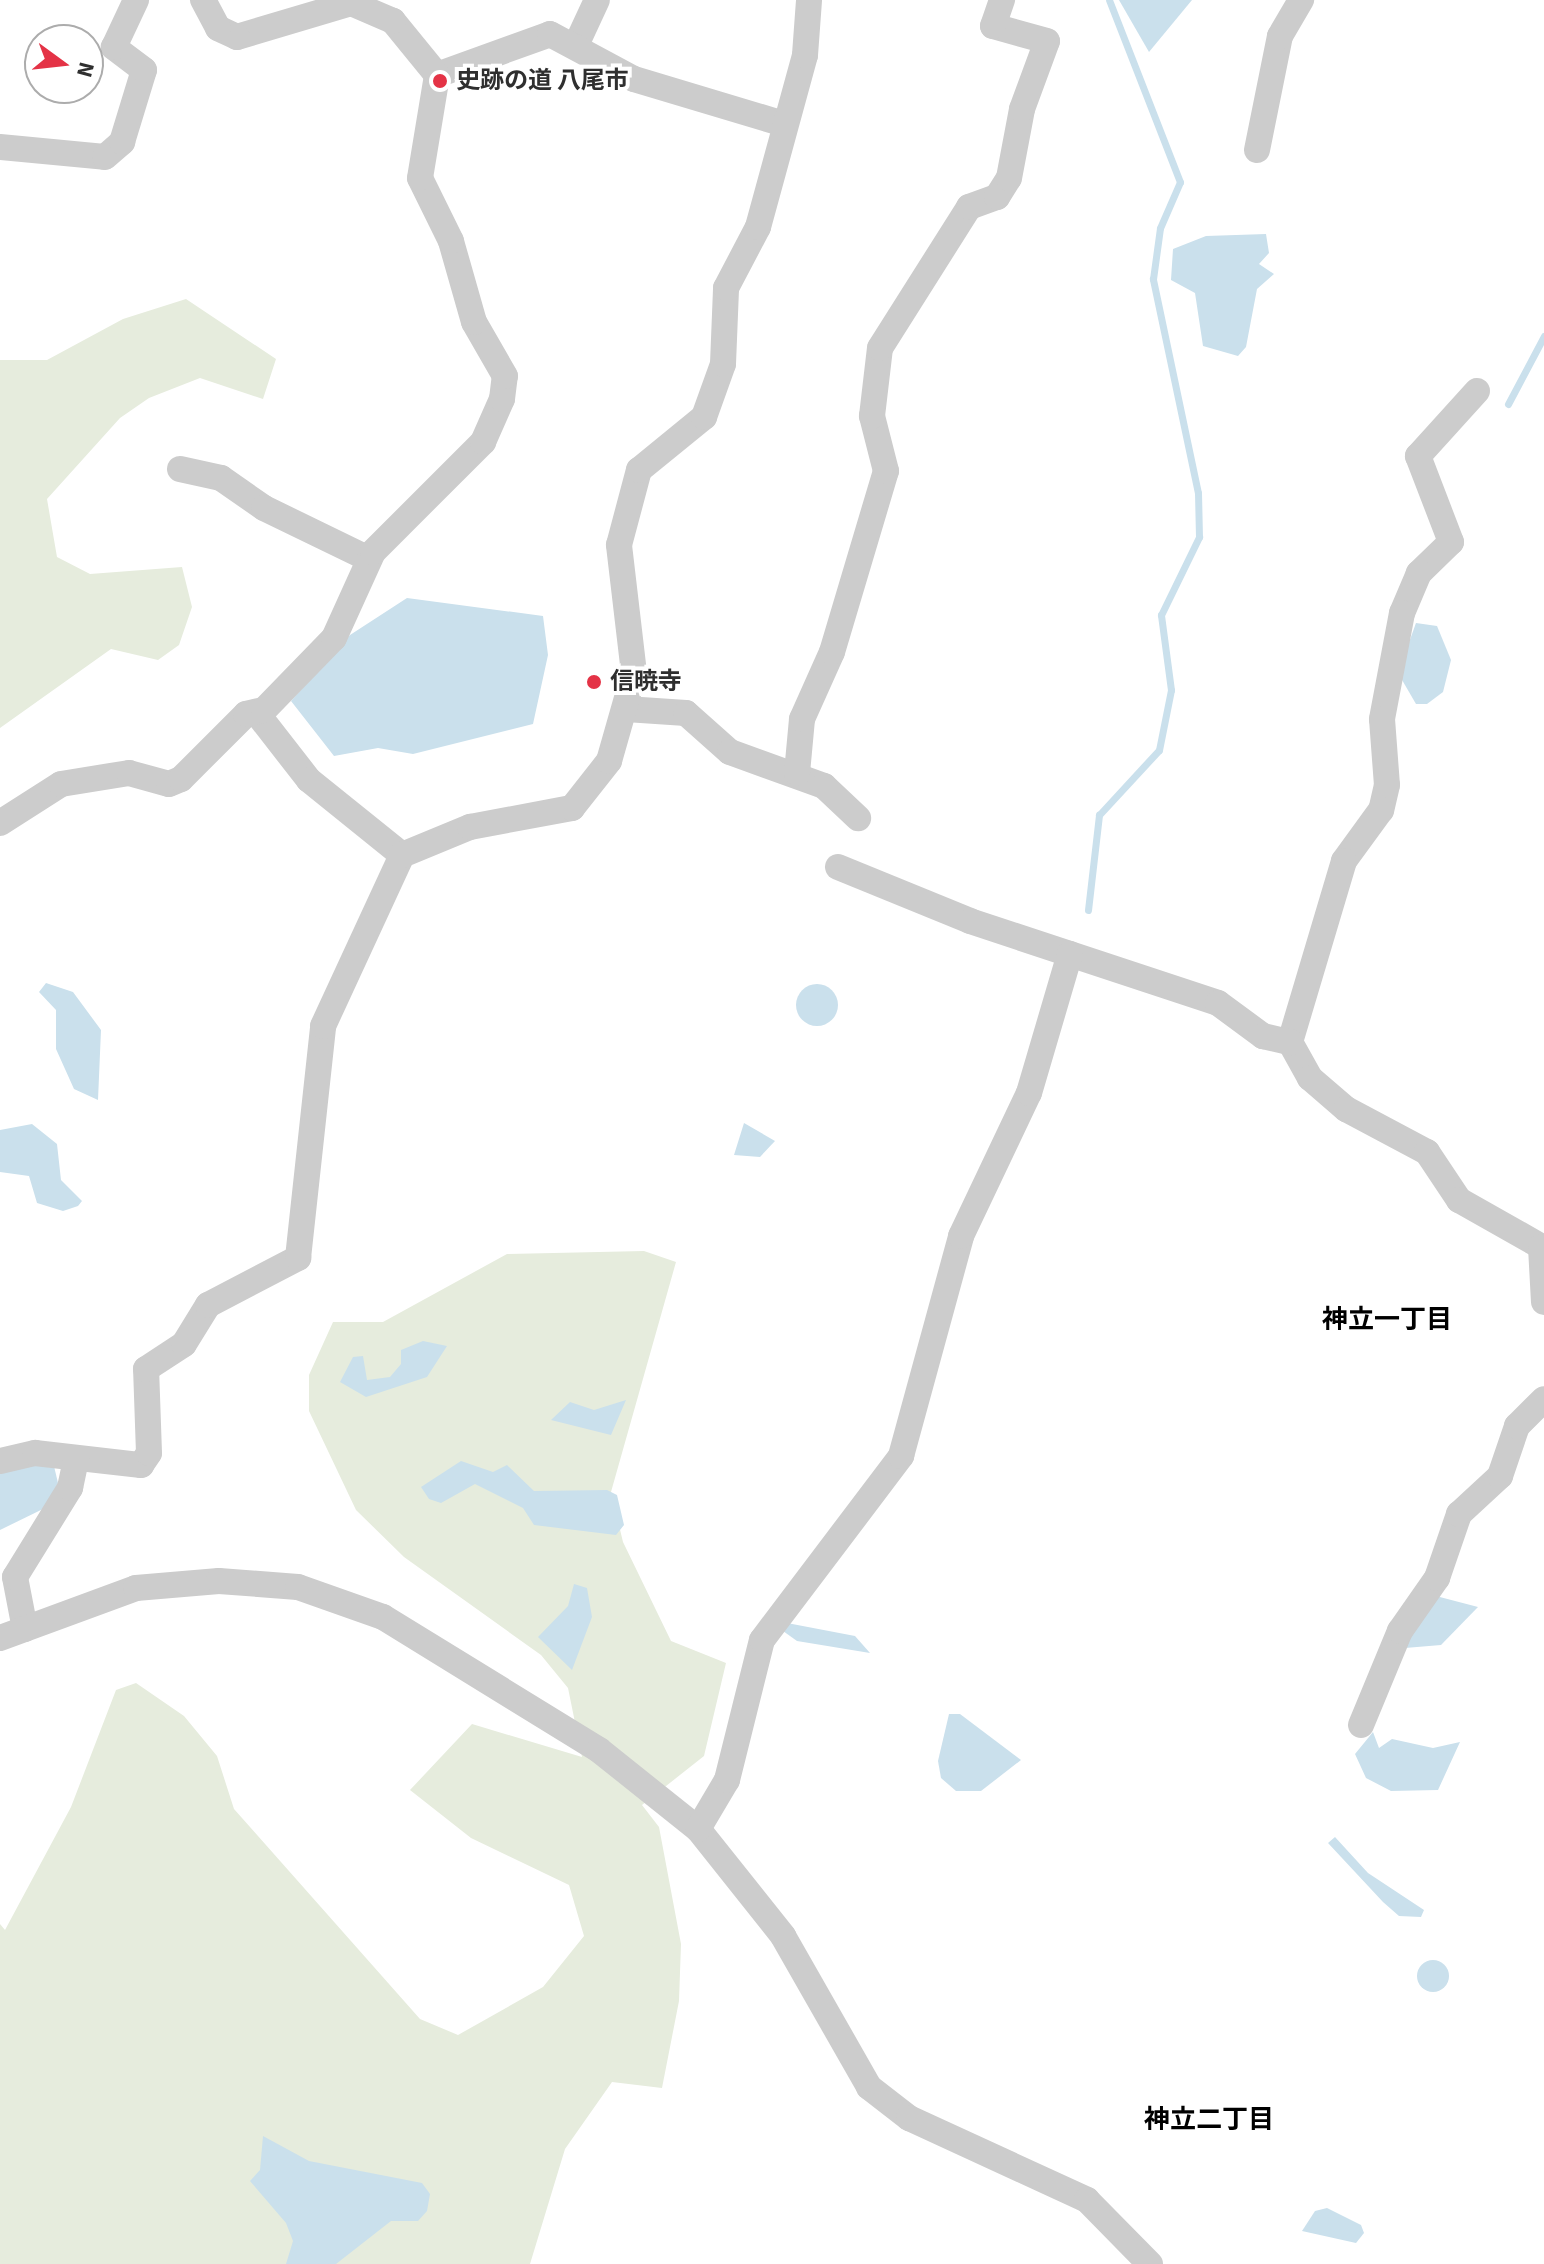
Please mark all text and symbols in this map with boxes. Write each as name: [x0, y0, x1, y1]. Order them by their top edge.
north arrow: [24, 24, 104, 104]
text: N: [68, 58, 103, 81]
place label: 史跡の道 八尾市: [456, 67, 629, 95]
marker: 史跡の道 八尾市: [431, 72, 449, 90]
place label: 信暁寺: [610, 668, 682, 696]
marker: 信暁寺: [585, 673, 603, 691]
district label: 神立一丁目: [1322, 1304, 1452, 1336]
district label: 神立二丁目: [1144, 2104, 1274, 2136]

